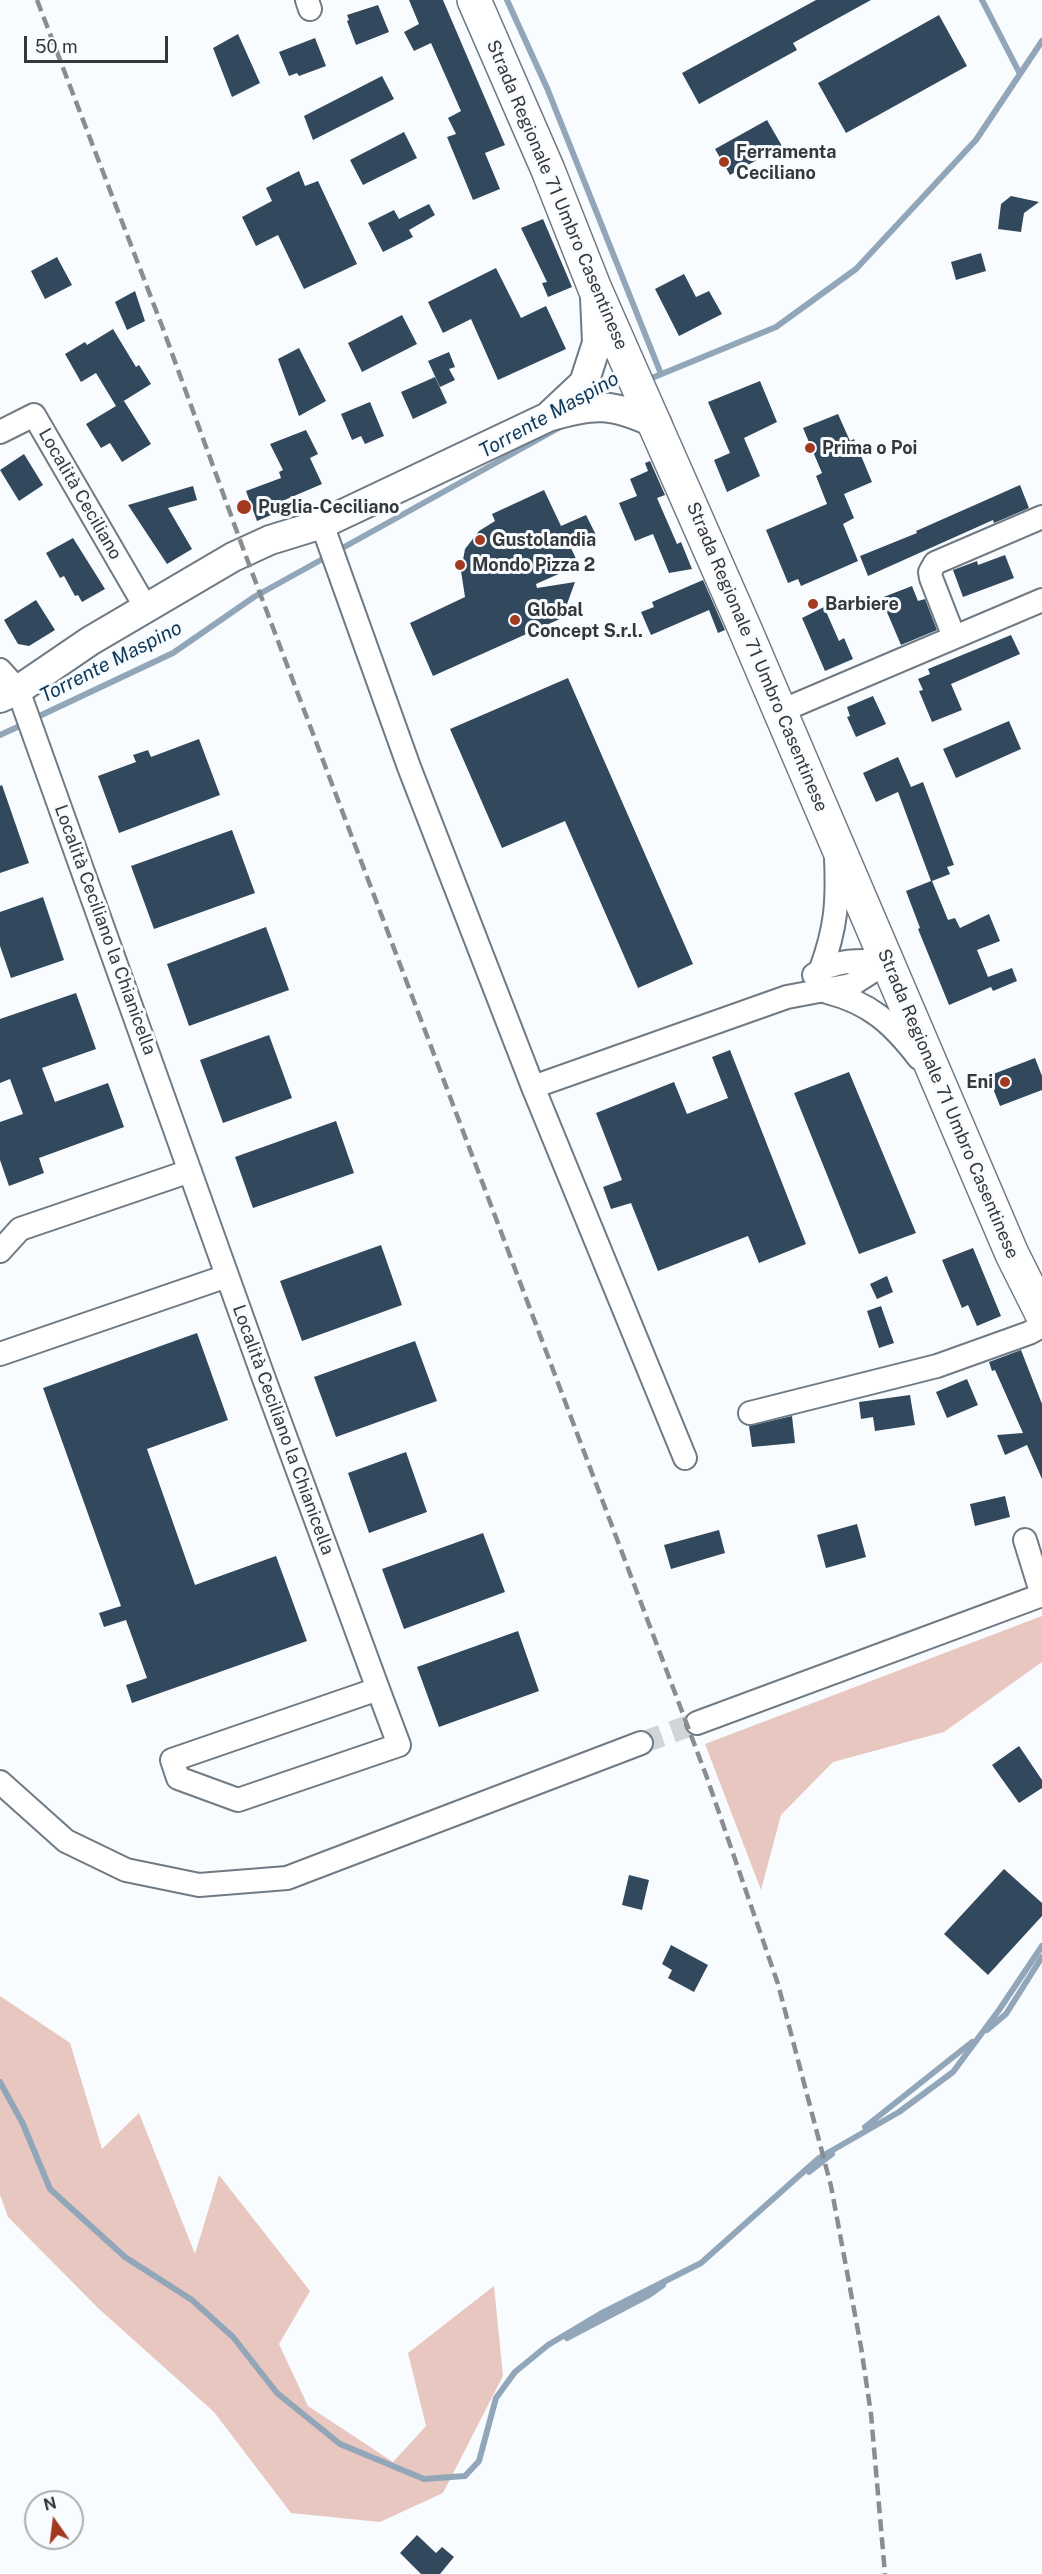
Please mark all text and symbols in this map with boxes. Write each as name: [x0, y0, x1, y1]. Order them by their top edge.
scale bar: [27, 24, 171, 62]
text: 50 m: [35, 36, 78, 57]
street label: Strada Regionale 71 Umbro Casentinese: [482, 37, 632, 353]
place label: Ferramenta Ceciliano: [736, 141, 836, 184]
marker: Ferramenta Ceciliano: [717, 155, 731, 169]
water label: Torrente Maspino: [475, 367, 623, 463]
street label: Località Ceciliano: [34, 424, 126, 564]
place label: Prima o Poi: [822, 437, 917, 459]
marker: Prima o Poi: [803, 441, 817, 455]
place label: Puglia-Ceciliano: [258, 496, 399, 518]
marker: Puglia-Ceciliano: [235, 498, 253, 516]
street label: Strada Regionale 71 Umbro Casentinese: [682, 499, 832, 815]
place label: Gustolandia: [492, 529, 596, 551]
marker: Gustolandia: [473, 533, 487, 547]
place label: Mondo Pizza 2: [472, 554, 595, 576]
marker: Mondo Pizza 2: [453, 558, 467, 572]
place label: Barbiere: [825, 593, 899, 615]
marker: Barbiere: [806, 597, 820, 611]
place label: Global Concept S.r.l.: [527, 599, 643, 642]
marker: Global Concept S.r.l.: [508, 613, 522, 627]
water label: Torrente Maspino: [36, 616, 186, 708]
street label: Località Ceciliano la Chianicella: [50, 802, 160, 1058]
street label: Strada Regionale 71 Umbro Casentinese: [873, 946, 1023, 1262]
place label: Eni: [966, 1071, 993, 1093]
marker: Eni: [998, 1075, 1012, 1089]
street label: Località Ceciliano la Chianicella: [228, 1302, 338, 1558]
north arrow: [24, 2490, 84, 2550]
text: N: [42, 2493, 58, 2515]

